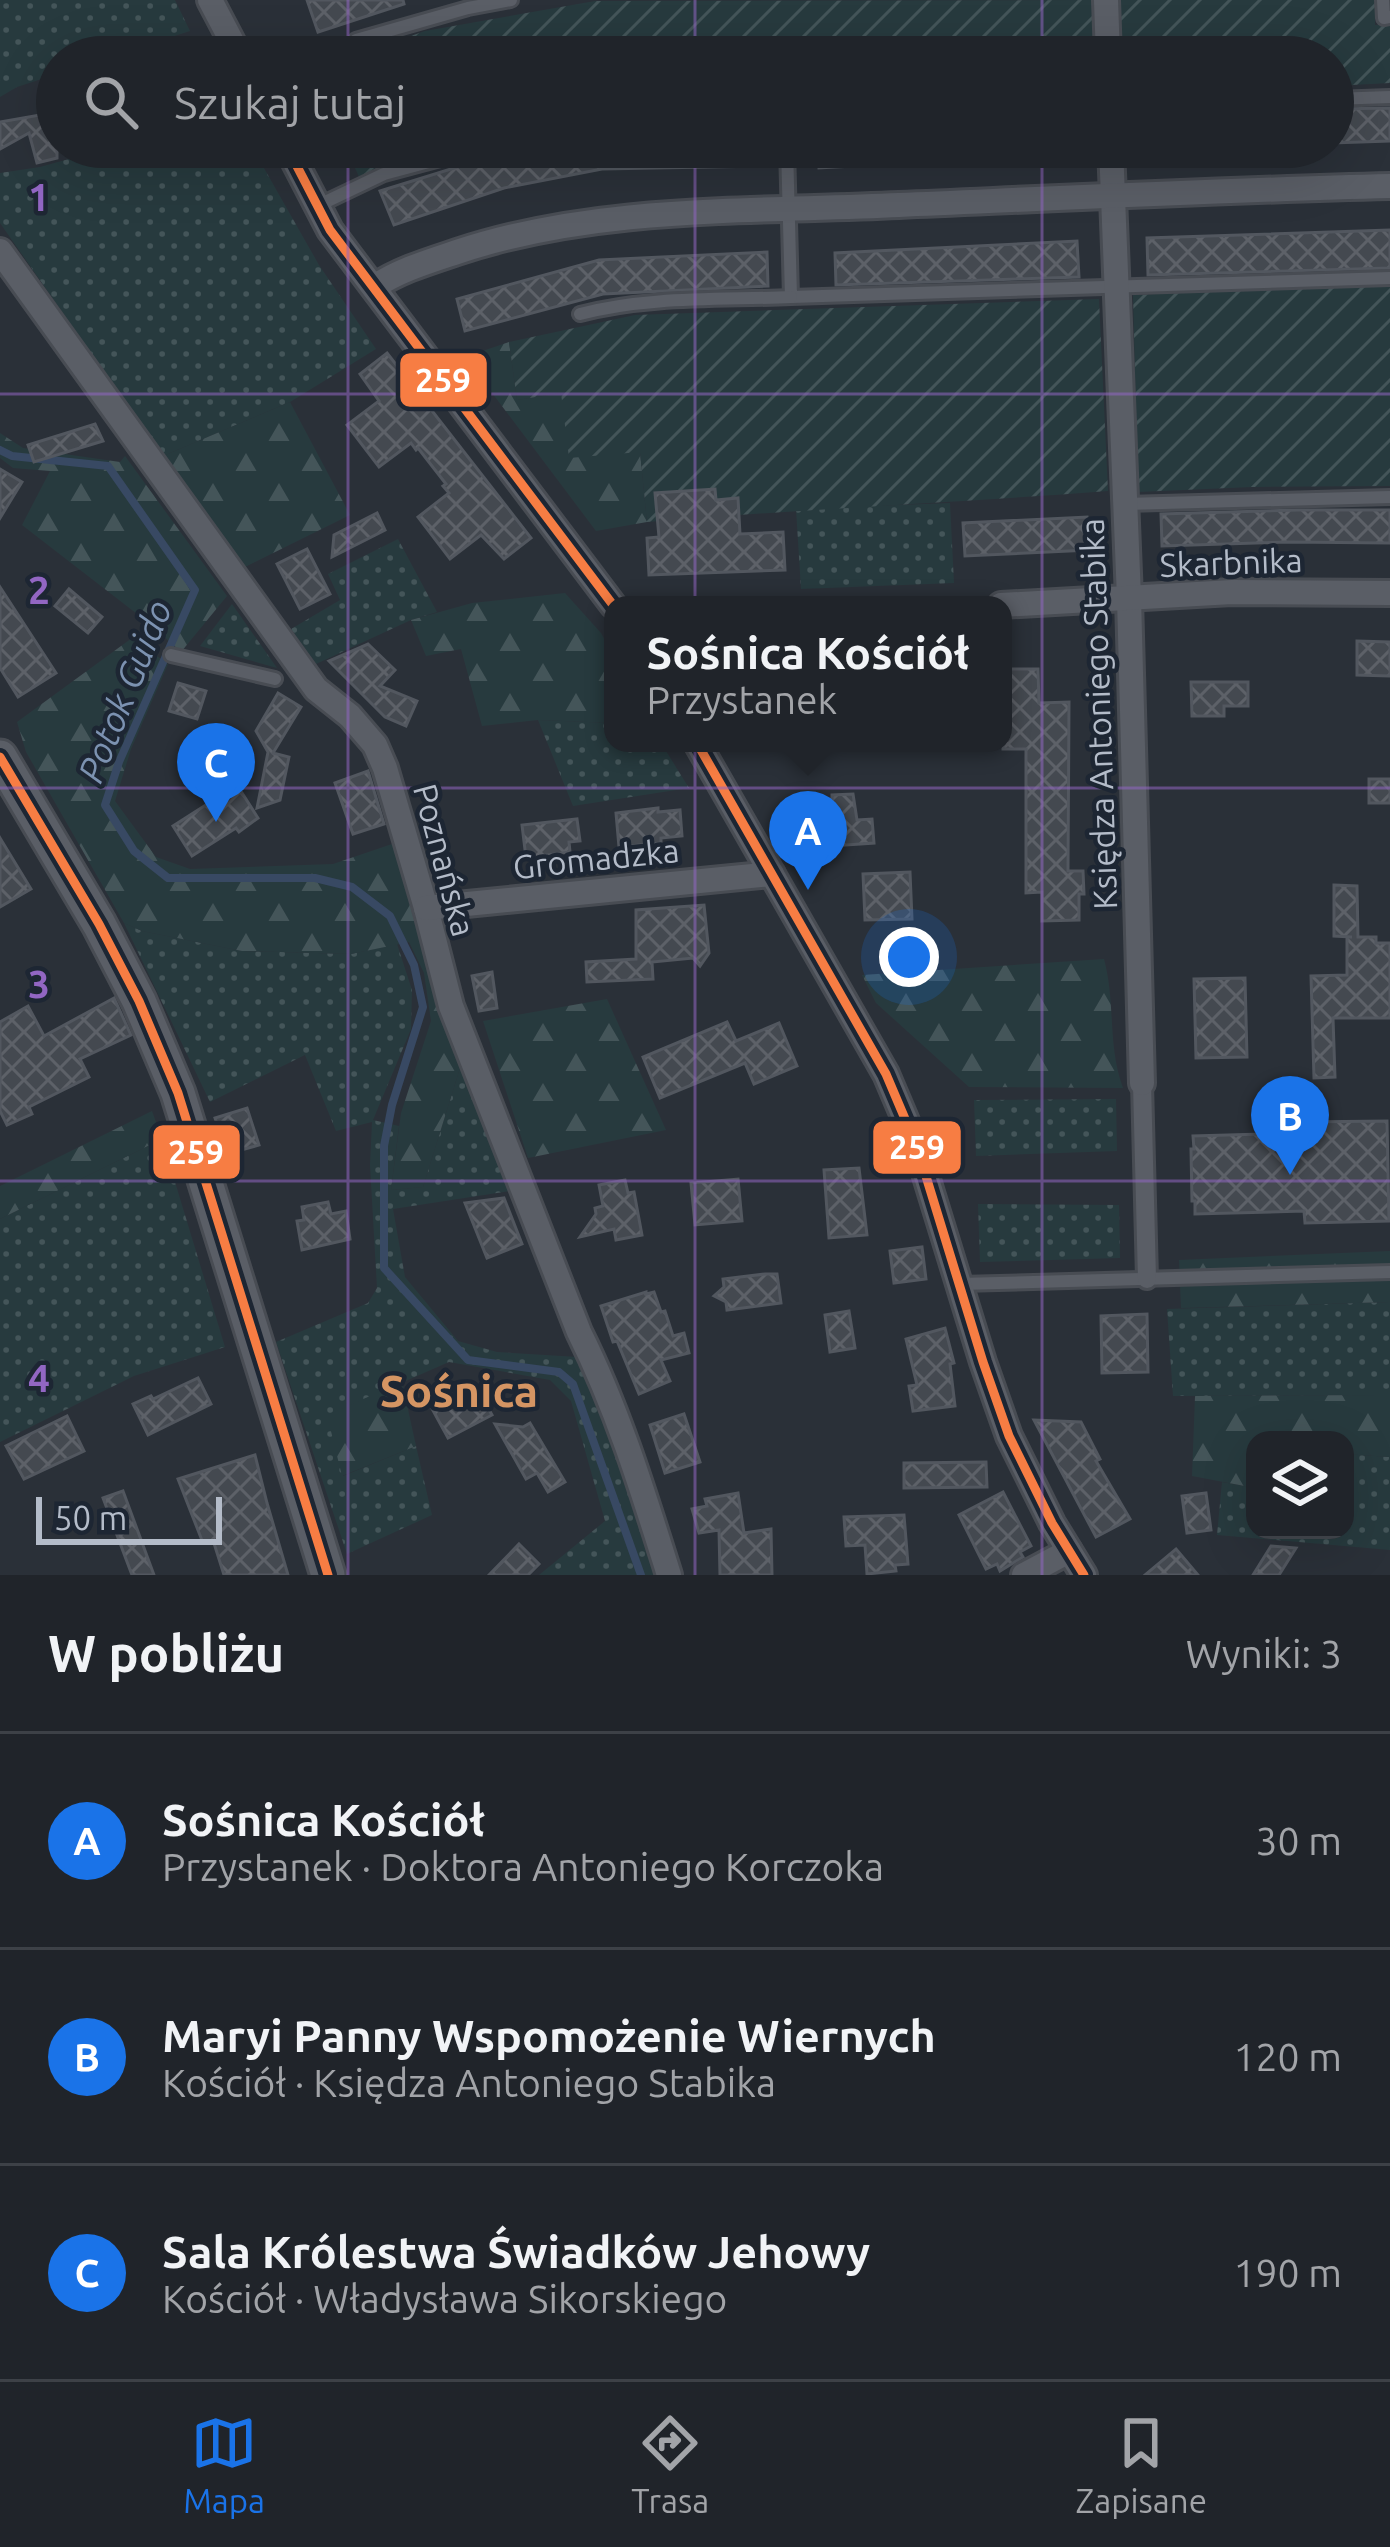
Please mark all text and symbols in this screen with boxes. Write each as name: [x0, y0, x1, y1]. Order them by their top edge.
search box: [36, 36, 1354, 168]
icon: search: [78, 69, 144, 135]
text: Szukaj tutaj: [174, 77, 406, 128]
text: 1: [28, 175, 50, 218]
line badge: 259: [398, 351, 489, 409]
text: 259: [415, 361, 471, 398]
street label: Księdza Antoniego Stabika: [1073, 518, 1123, 910]
street label: Skarbnika: [1159, 541, 1303, 583]
text: 2: [28, 568, 50, 611]
water label: Potok Guido: [69, 594, 179, 788]
popup: [604, 596, 1012, 752]
text: Sośnica Kościół: [647, 627, 969, 678]
text: Przystanek: [647, 678, 837, 721]
pin: C: [177, 723, 255, 822]
street label: Poznańska: [407, 780, 483, 940]
pin: A: [769, 791, 847, 890]
street label: Gromadzka: [511, 831, 681, 885]
your location: [879, 927, 939, 987]
text: 3: [28, 962, 50, 1005]
pin: B: [1251, 1076, 1329, 1175]
line badge: 259: [871, 1119, 963, 1176]
line badge: 259: [151, 1123, 242, 1181]
text: 259: [889, 1128, 945, 1165]
text: 259: [168, 1133, 224, 1170]
text: 4: [28, 1356, 50, 1399]
district label: Sośnica: [380, 1365, 538, 1416]
map controls: [1246, 1431, 1354, 1539]
button: layers: [1246, 1431, 1354, 1539]
scale bar: [36, 1491, 222, 1544]
text: 50 m: [54, 1499, 127, 1536]
text: W pobliżu: [48, 1624, 284, 1682]
text: Wyniki: 3: [1186, 1632, 1342, 1675]
text: Sośnica Kościół: [162, 1794, 485, 1845]
text: A: [73, 1819, 101, 1862]
text: 30 m: [1255, 1819, 1342, 1862]
text: Przystanek · Doktora Antoniego Korczoka: [162, 1845, 884, 1888]
text: Maryi Panny Wspomożenie Wiernych: [162, 2010, 936, 2061]
text: B: [74, 2035, 100, 2078]
text: 120 m: [1233, 2035, 1342, 2078]
text: Kościół · Księdza Antoniego Stabika: [162, 2061, 776, 2104]
text: Sala Królestwa Świadków Jehowy: [162, 2226, 870, 2277]
text: C: [75, 2251, 99, 2294]
text: 190 m: [1233, 2251, 1342, 2294]
text: Kościół · Władysława Sikorskiego: [162, 2277, 727, 2320]
tab: Mapa: [183, 2410, 265, 2519]
tab: Trasa: [631, 2410, 709, 2519]
tab: Zapisane: [1076, 2410, 1207, 2519]

